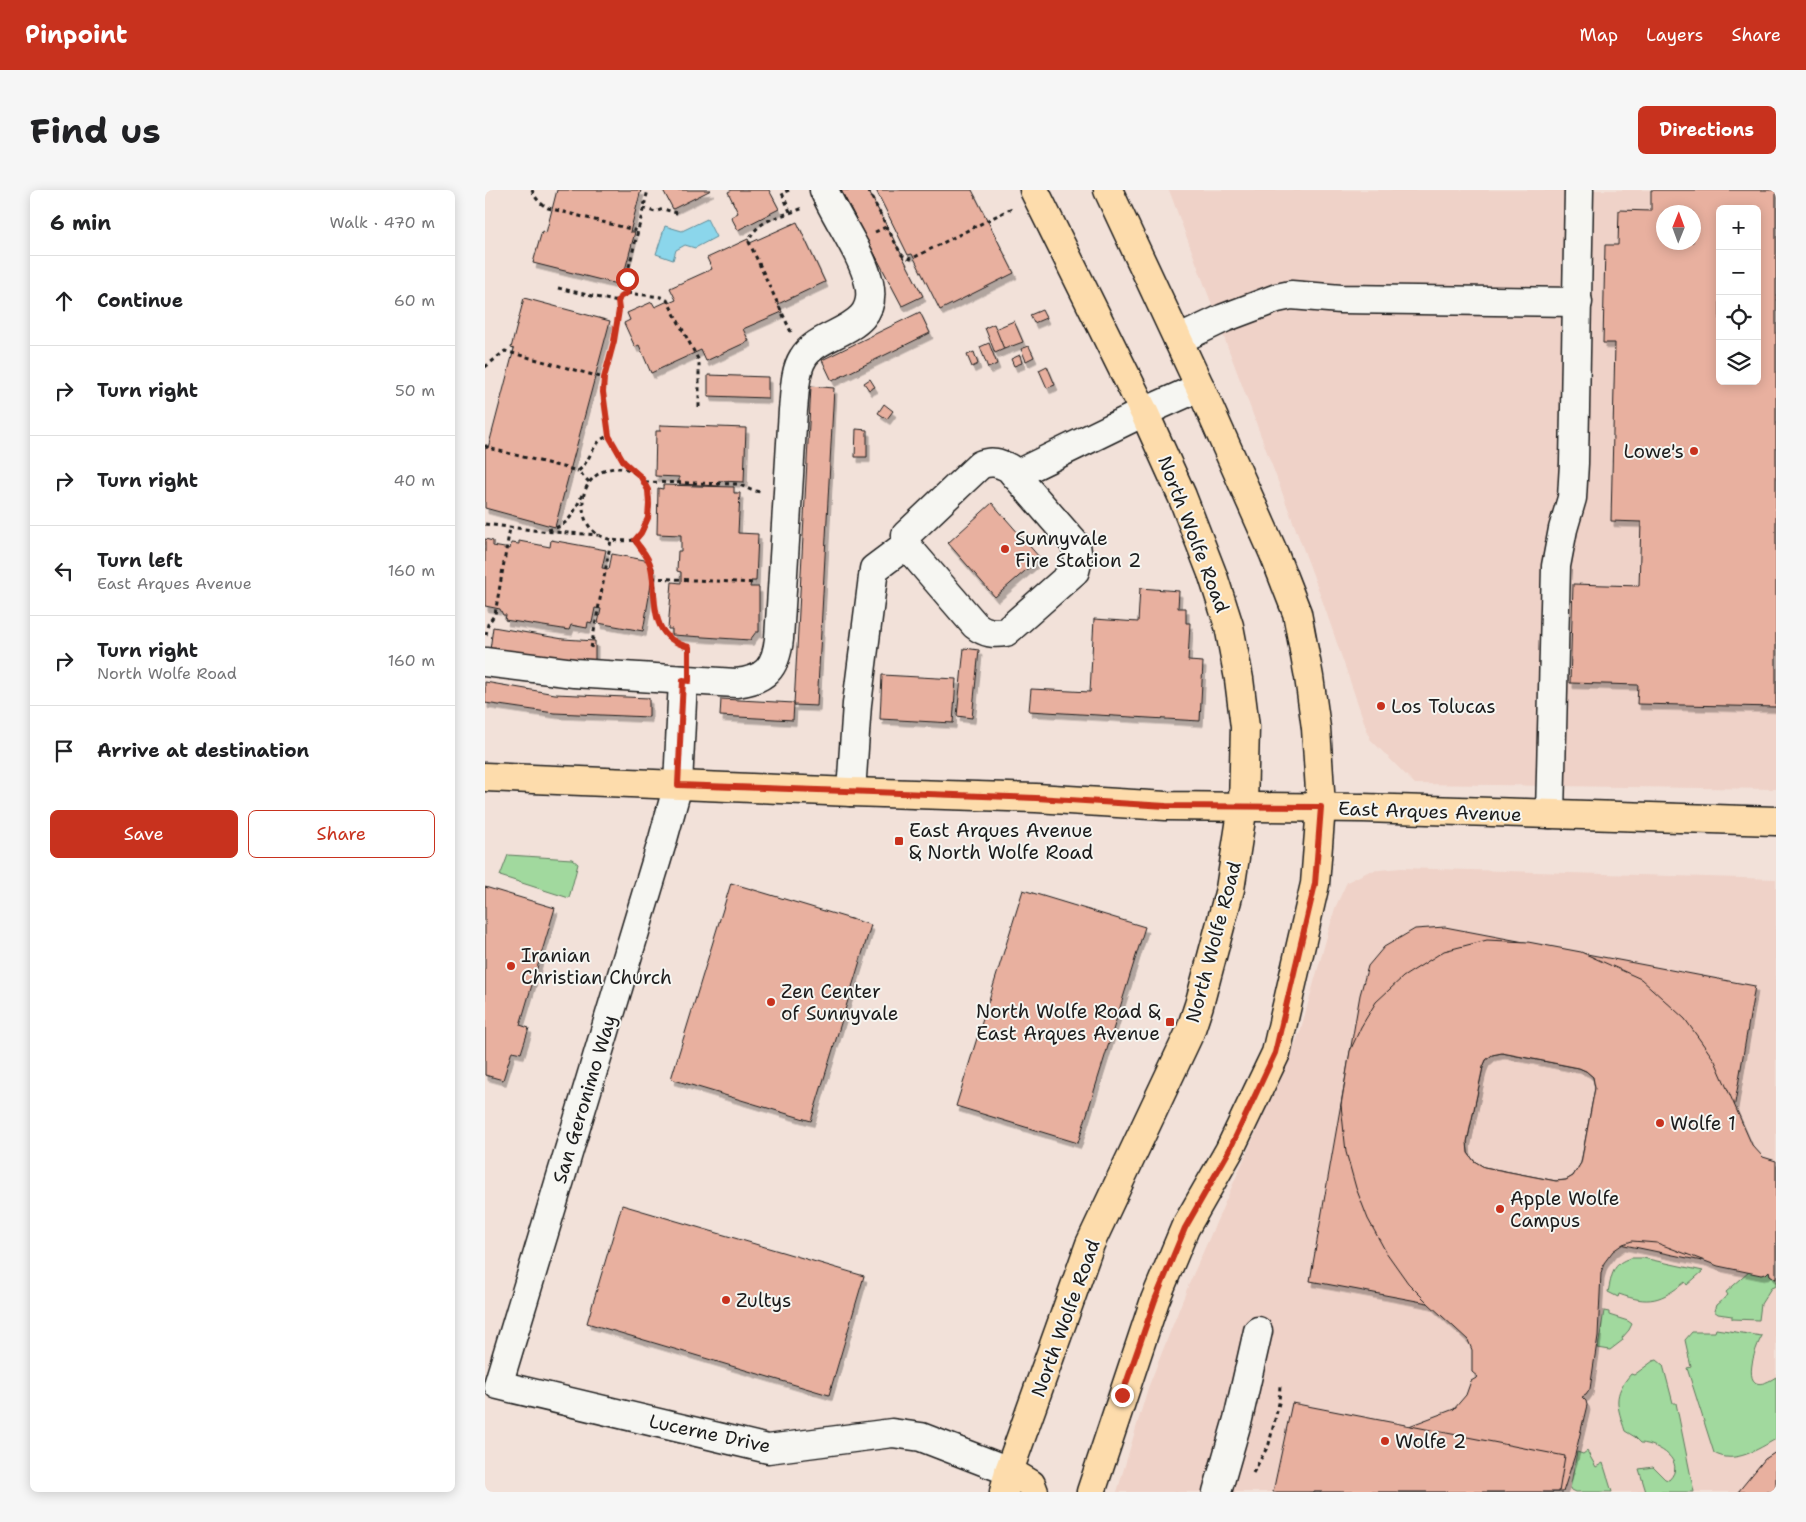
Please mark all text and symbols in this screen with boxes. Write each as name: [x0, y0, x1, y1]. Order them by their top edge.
text: Pinpoint: [25, 19, 127, 51]
text: Map: [1580, 23, 1618, 47]
text: Layers: [1646, 23, 1703, 47]
text: Share: [1731, 23, 1781, 47]
button: Directions: [1638, 106, 1776, 154]
text: Find us: [30, 107, 161, 154]
north arrow: [1656, 205, 1701, 250]
map controls: [1716, 205, 1761, 385]
button: +: [1716, 205, 1761, 250]
text: 6 min: [50, 209, 111, 237]
text: Walk · 470 m: [330, 212, 435, 233]
button: −: [1716, 250, 1761, 295]
route start: [616, 268, 639, 291]
icon: ahead: [50, 287, 78, 315]
text: Continue: [97, 288, 183, 313]
text: 60 m: [394, 290, 435, 311]
button: locate: [1716, 295, 1761, 340]
button: layers: [1716, 340, 1761, 385]
icon: right: [50, 377, 78, 405]
text: Turn right: [97, 378, 198, 403]
text: 50 m: [395, 380, 435, 401]
place label: Lowe's: [1624, 439, 1684, 464]
marker: Lowe's: [1688, 445, 1700, 457]
street label: North Wolfe Road: [1152, 452, 1235, 616]
icon: right: [50, 467, 78, 495]
text: Turn right: [97, 468, 198, 493]
text: 40 m: [393, 470, 435, 491]
place label: Sunnyvale Fire Station 2: [1015, 526, 1141, 573]
marker: Sunnyvale Fire Station 2: [999, 543, 1011, 555]
text: Turn left: [97, 548, 183, 573]
icon: left: [50, 557, 78, 585]
text: 160 m: [388, 560, 435, 581]
text: East Arques Avenue: [97, 573, 252, 594]
text: Turn right: [97, 638, 198, 663]
icon: right: [50, 647, 78, 675]
text: 160 m: [388, 650, 435, 671]
text: North Wolfe Road: [97, 663, 237, 684]
place label: Los Tolucas: [1391, 694, 1496, 719]
marker: Los Tolucas: [1375, 700, 1387, 712]
icon: arrive: [50, 737, 78, 765]
text: Arrive at destination: [97, 738, 309, 763]
street label: East Arques Avenue: [1338, 796, 1522, 827]
button: Save: [50, 810, 238, 858]
button: Share: [248, 810, 435, 858]
place label: East Arques Avenue & North Wolfe Road: [909, 818, 1093, 865]
marker: East Arques Avenue & North Wolfe Road: [893, 835, 905, 847]
street label: North Wolfe Road: [1180, 859, 1247, 1026]
place label: Iranian Christian Church: [521, 943, 672, 990]
marker: Iranian Christian Church: [505, 960, 517, 972]
place label: Zen Center of Sunnyvale: [781, 979, 899, 1026]
marker: Zen Center of Sunnyvale: [765, 996, 777, 1008]
place label: North Wolfe Road & East Arques Avenue: [976, 999, 1161, 1046]
street label: San Geronimo Way: [547, 1012, 622, 1187]
marker: North Wolfe Road & East Arques Avenue: [1164, 1016, 1176, 1028]
place label: Wolfe 1: [1670, 1111, 1736, 1136]
marker: Wolfe 1: [1654, 1117, 1666, 1129]
place label: Apple Wolfe Campus: [1510, 1186, 1619, 1233]
marker: Apple Wolfe Campus: [1494, 1203, 1506, 1215]
street label: North Wolfe Road: [1025, 1236, 1106, 1400]
place label: Zultys: [736, 1288, 791, 1313]
marker: Zultys: [720, 1294, 732, 1306]
route end: [1111, 1384, 1134, 1407]
street label: Lucerne Drive: [647, 1408, 773, 1459]
place label: Wolfe 2: [1395, 1429, 1466, 1454]
marker: Wolfe 2: [1379, 1435, 1391, 1447]

